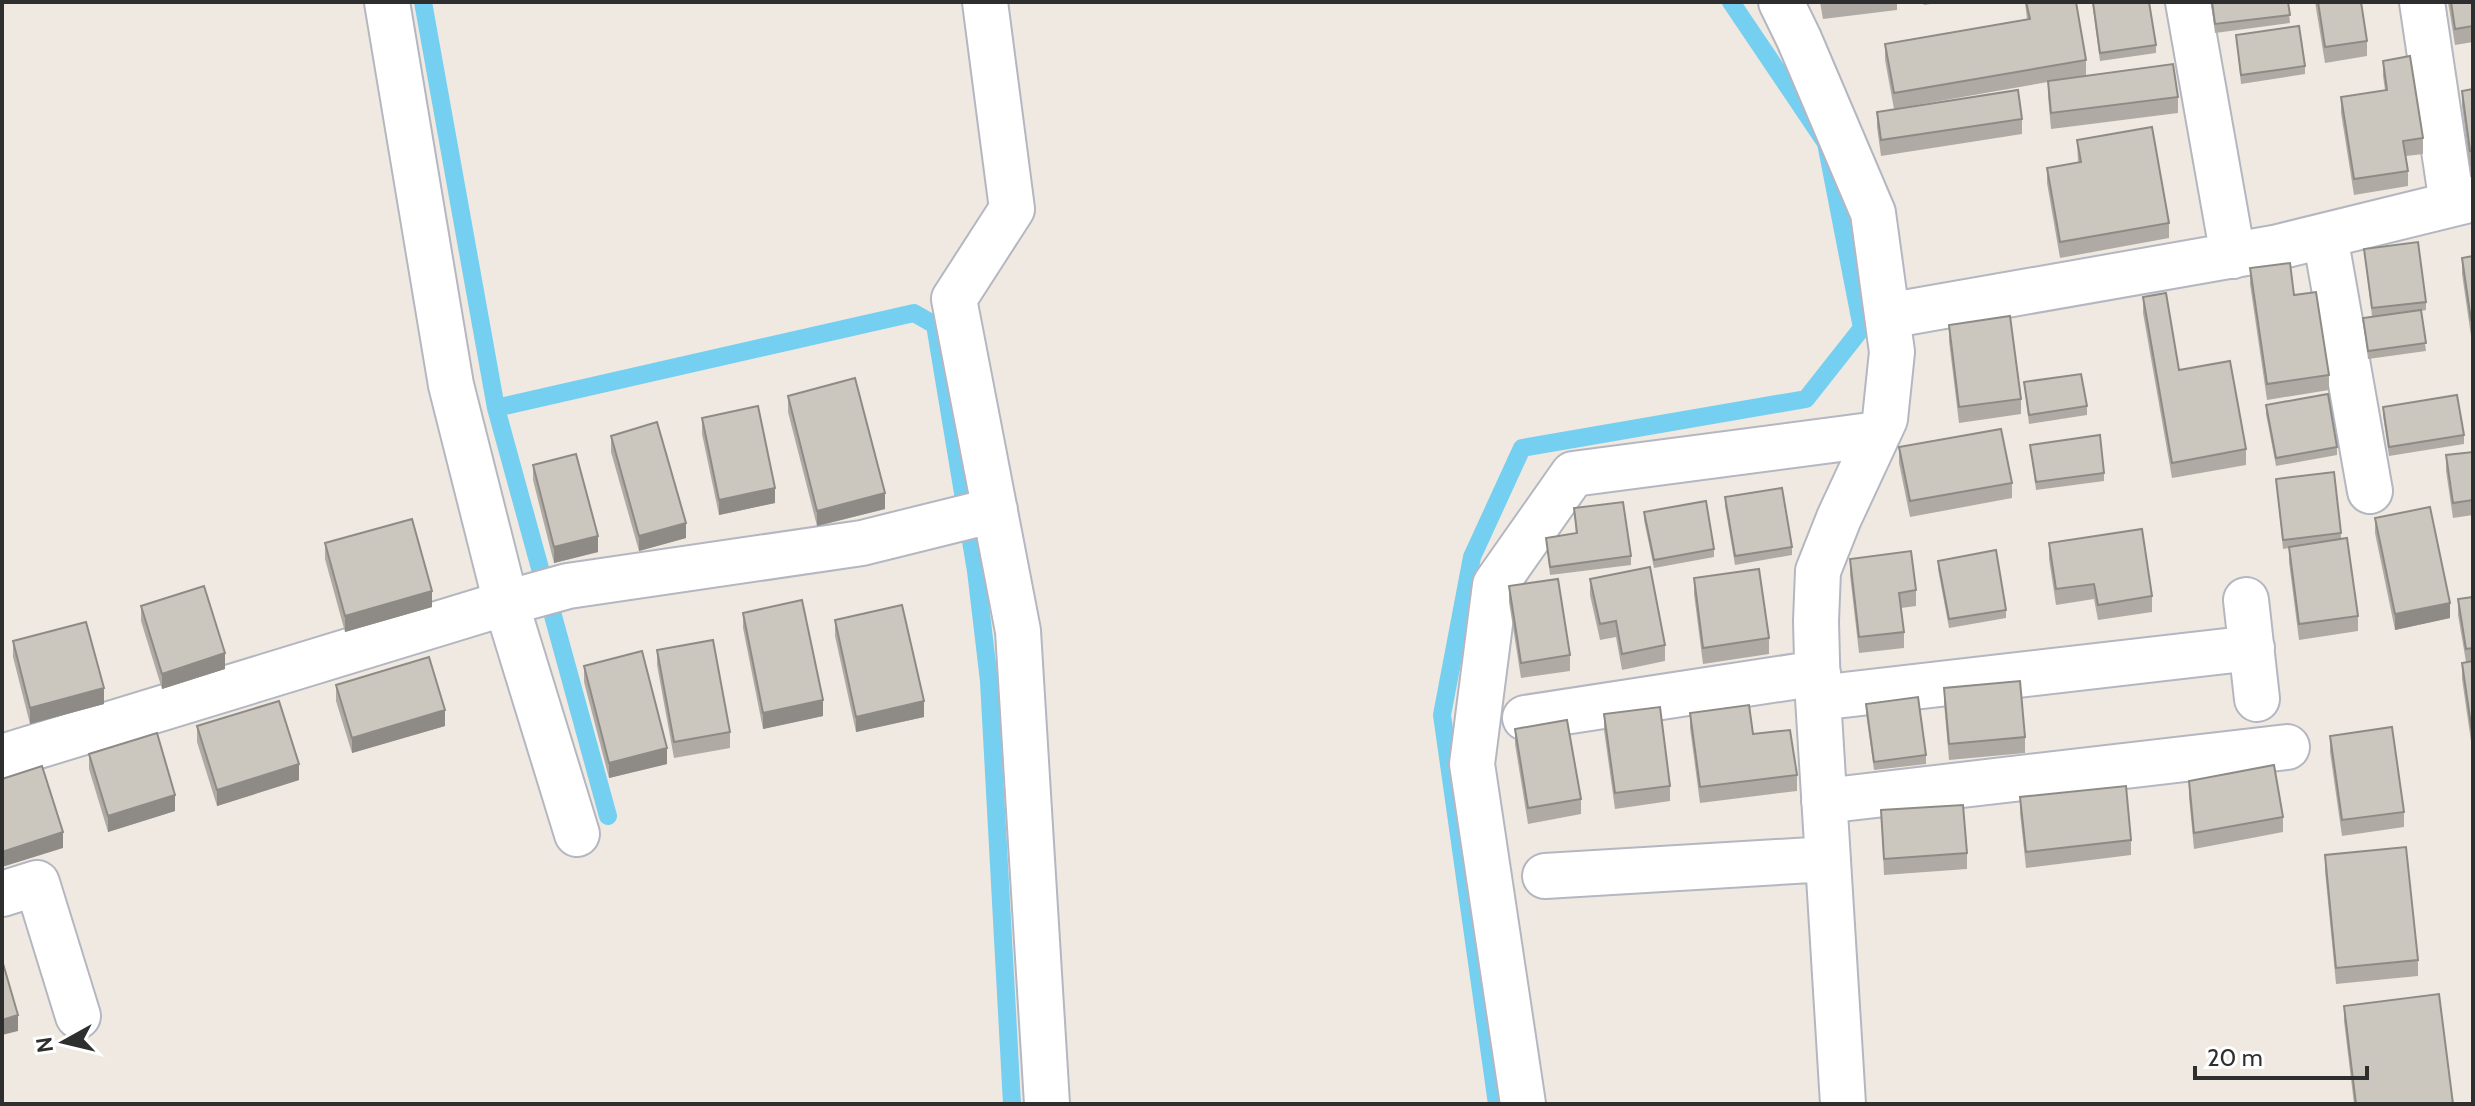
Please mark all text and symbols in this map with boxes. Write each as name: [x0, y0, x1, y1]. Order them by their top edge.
north arrow: [24, 1002, 104, 1082]
scale bar: [2195, 1030, 2367, 1080]
text: N: [30, 1035, 59, 1054]
text: 20 m: [2207, 1043, 2263, 1072]

